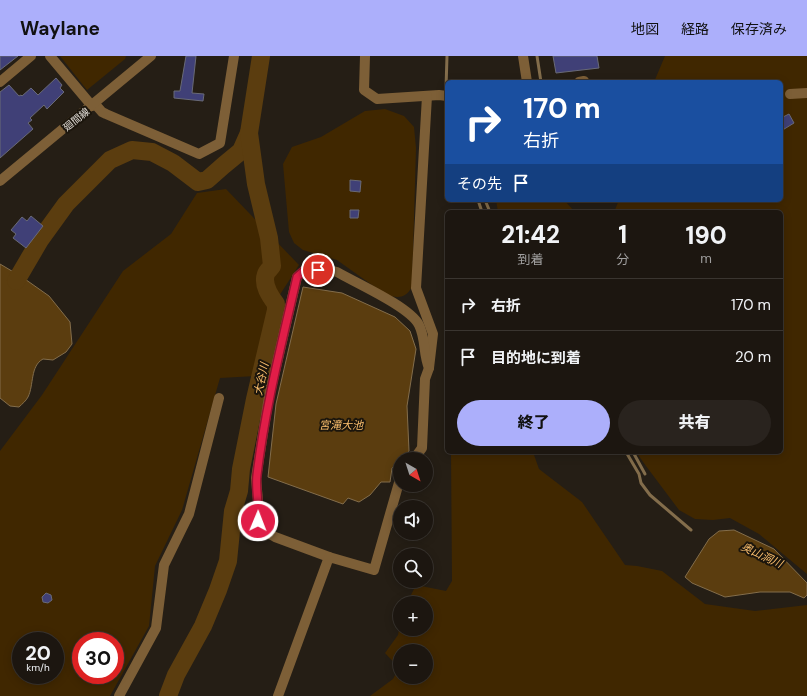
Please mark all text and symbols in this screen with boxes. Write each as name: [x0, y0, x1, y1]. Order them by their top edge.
text: Waylane: [20, 16, 100, 41]
text: 地図: [631, 20, 659, 38]
text: 経路: [681, 20, 709, 38]
text: 保存済み: [731, 20, 787, 38]
text: 170 m: [523, 90, 601, 127]
icon: right: [457, 96, 509, 148]
street label: 廻間線: [61, 105, 92, 134]
text: 右折: [523, 129, 559, 153]
icon: arrive: [510, 172, 532, 194]
text: その先: [457, 174, 502, 194]
text: 21:42: [501, 219, 560, 250]
text: 1: [618, 219, 627, 250]
text: 190: [686, 220, 727, 251]
text: m: [700, 250, 712, 267]
text: 到着: [518, 251, 544, 268]
text: 分: [616, 251, 629, 268]
pin: [301, 253, 335, 287]
icon: arrive: [307, 259, 329, 281]
icon: right: [457, 294, 479, 316]
text: 170 m: [731, 295, 771, 315]
text: 右折: [491, 296, 521, 316]
icon: arrive: [457, 346, 479, 368]
text: 20 m: [735, 347, 771, 367]
text: 目的地に到着: [491, 348, 581, 368]
water label: 大谷川: [251, 360, 271, 397]
button: 終了: [457, 400, 610, 446]
button: 共有: [618, 400, 771, 446]
water label: 宮滝大池: [319, 418, 364, 432]
north arrow: [393, 452, 433, 492]
map controls: [393, 452, 433, 684]
position arrow: [237, 500, 279, 542]
button: sound: [393, 500, 433, 540]
water label: 奥山洞川: [739, 539, 786, 571]
button: search: [393, 548, 433, 588]
button: +: [393, 596, 433, 636]
speed limit sign: 30: [72, 632, 124, 684]
text: 20: [25, 640, 51, 666]
button: −: [393, 644, 433, 684]
text: km/h: [26, 661, 50, 674]

